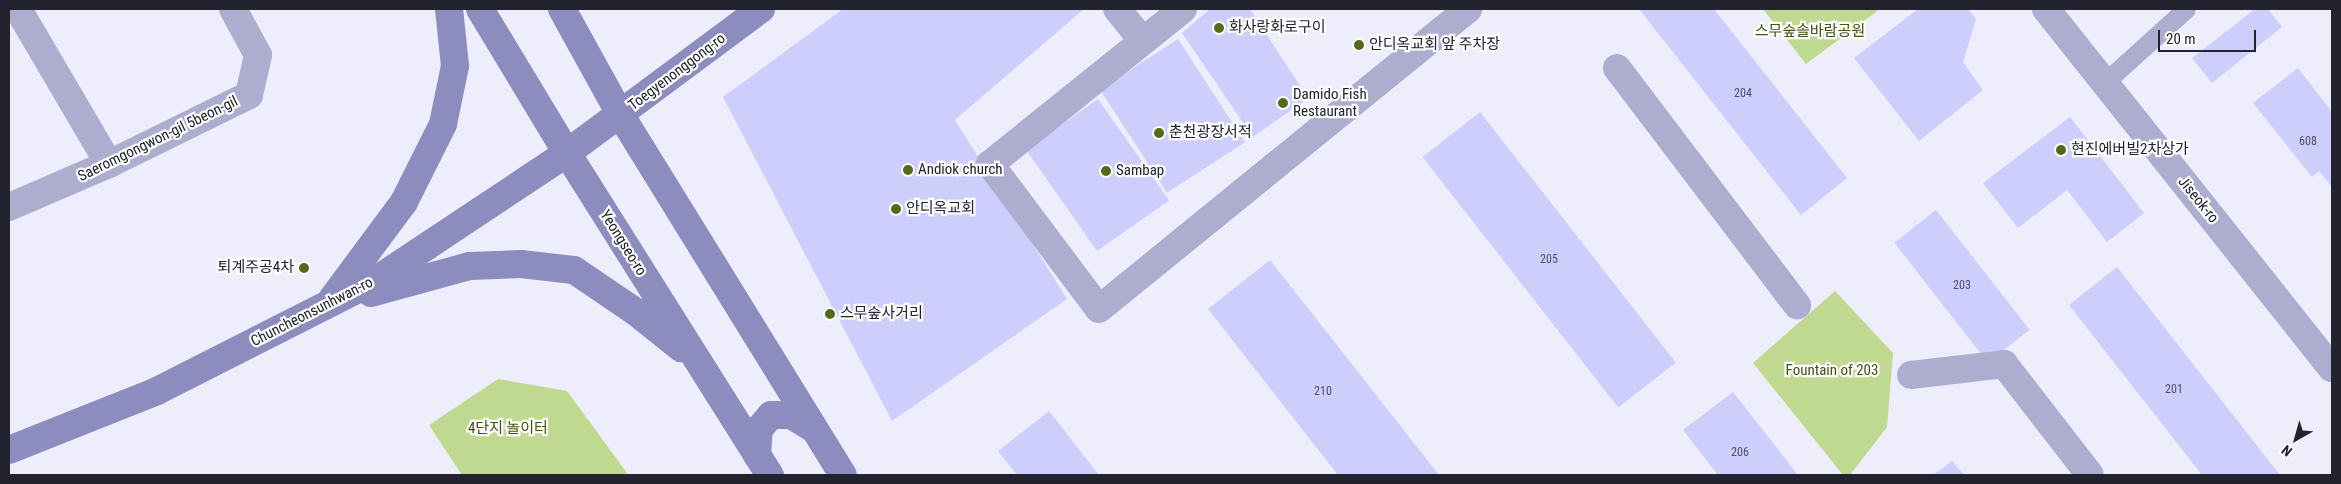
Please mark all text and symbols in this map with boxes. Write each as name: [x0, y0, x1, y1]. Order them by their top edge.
place label: 화사랑화로구이: [1229, 19, 1326, 37]
scale bar: [2161, 20, 2258, 52]
marker: 화사랑화로구이: [1213, 22, 1225, 34]
park label: 스무숲솔바람공원: [1755, 23, 1865, 41]
street label: Toegyenonggong-ro: [625, 30, 729, 114]
text: 20 m: [2166, 30, 2196, 48]
place label: 안디옥교회 앞 주차장: [1369, 36, 1500, 54]
marker: 안디옥교회 앞 주차장: [1353, 39, 1365, 51]
place label: Damido Fish Restaurant: [1293, 85, 1367, 120]
house number: 204: [1734, 87, 1752, 101]
street label: Saeromgongwon-gil 5beon-gil: [75, 92, 241, 186]
marker: Damido Fish Restaurant: [1277, 97, 1289, 109]
place label: 춘천광장서적: [1169, 124, 1252, 142]
marker: 춘천광장서적: [1153, 127, 1165, 139]
house number: 608: [2299, 135, 2317, 149]
place label: 현진에버빌2차상가: [2071, 141, 2189, 159]
marker: 현진에버빌2차상가: [2055, 144, 2067, 156]
place label: Andiok church: [918, 161, 1003, 179]
place label: Sambap: [1116, 162, 1164, 180]
marker: Andiok church: [902, 164, 914, 176]
marker: Sambap: [1100, 165, 1112, 177]
street label: Jiseok-ro: [2174, 173, 2222, 227]
place label: 안디옥교회: [906, 200, 975, 218]
marker: 안디옥교회: [890, 203, 902, 215]
street label: Yeongseo-ro: [596, 207, 650, 279]
house number: 205: [1540, 253, 1558, 267]
place label: 퇴계주공4차: [218, 259, 294, 277]
marker: 퇴계주공4차: [298, 262, 310, 274]
street label: Chuncheonsunhwan-ro: [248, 273, 376, 351]
house number: 203: [1953, 279, 1971, 293]
place label: 스무숲사거리: [840, 305, 923, 323]
marker: 스무숲사거리: [824, 308, 836, 320]
park label: Fountain of 203: [1786, 362, 1878, 380]
house number: 201: [2165, 383, 2183, 397]
house number: 210: [1314, 385, 1332, 399]
north arrow: [2271, 414, 2321, 464]
park label: 4단지 놀이터: [468, 420, 548, 438]
text: N: [2278, 442, 2295, 460]
house number: 206: [1731, 446, 1749, 460]

